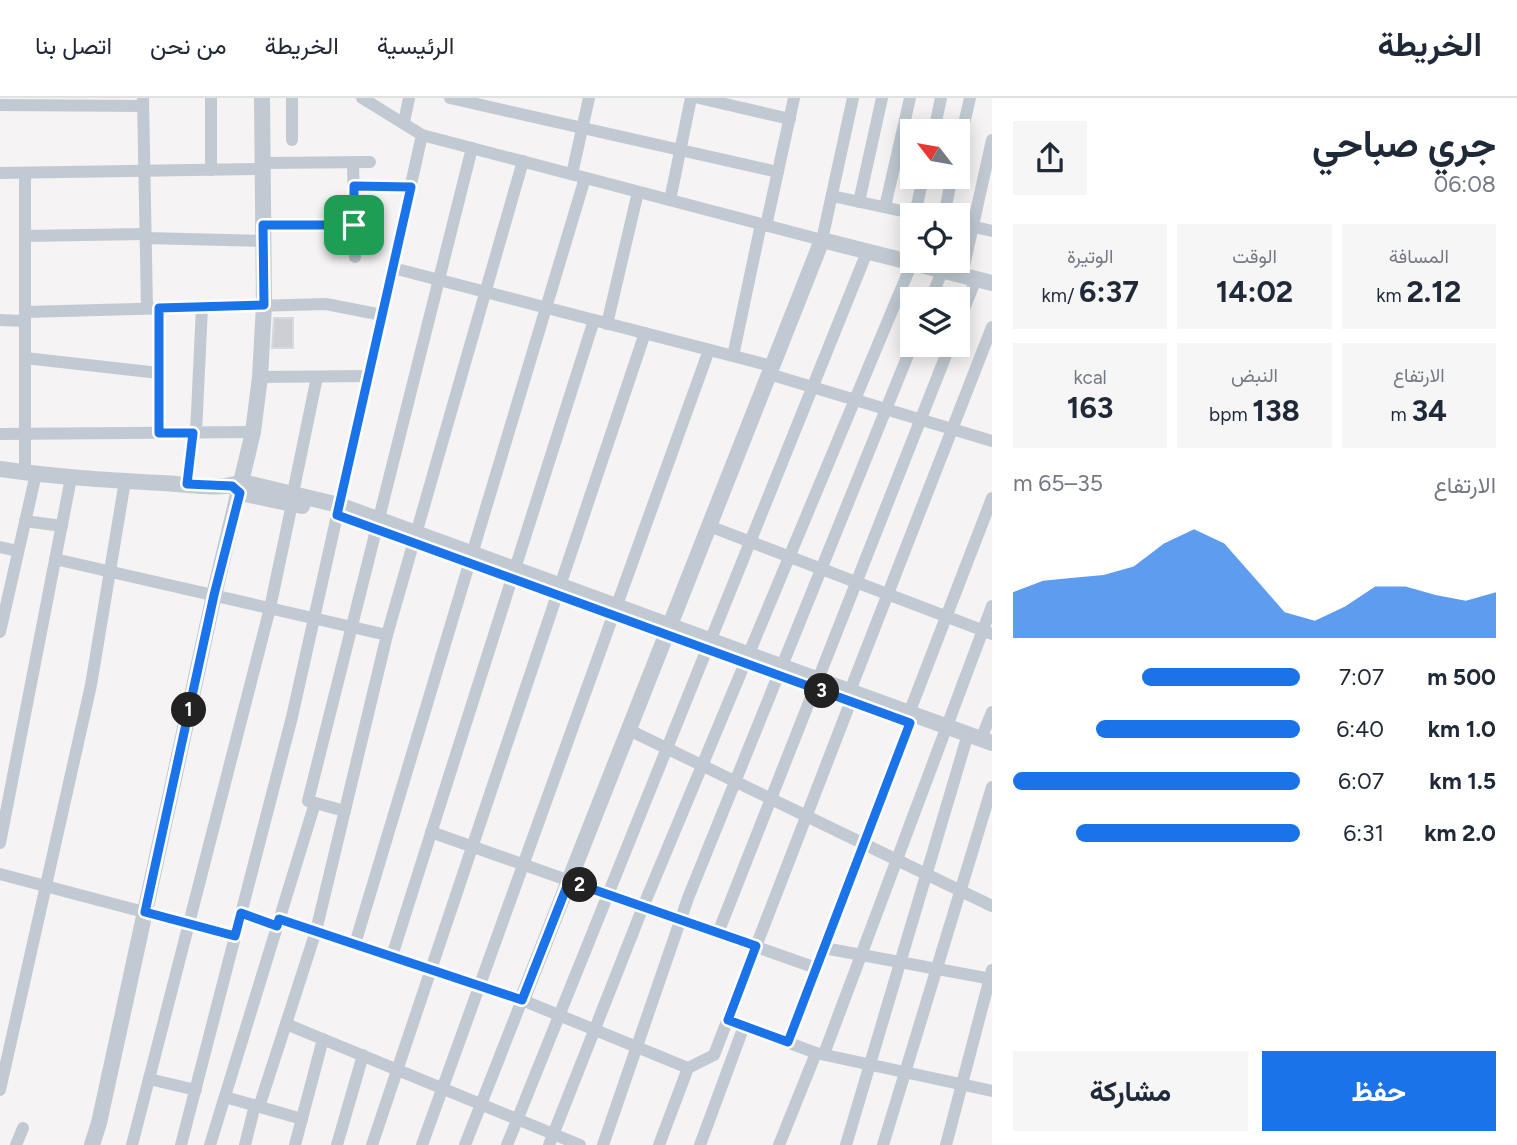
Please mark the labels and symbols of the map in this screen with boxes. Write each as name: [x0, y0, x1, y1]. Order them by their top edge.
north arrow: [900, 119, 970, 189]
pin: [324, 195, 384, 255]
pin: 3: [804, 674, 840, 708]
pin: 1: [172, 692, 206, 728]
pin: 2: [562, 868, 598, 902]

